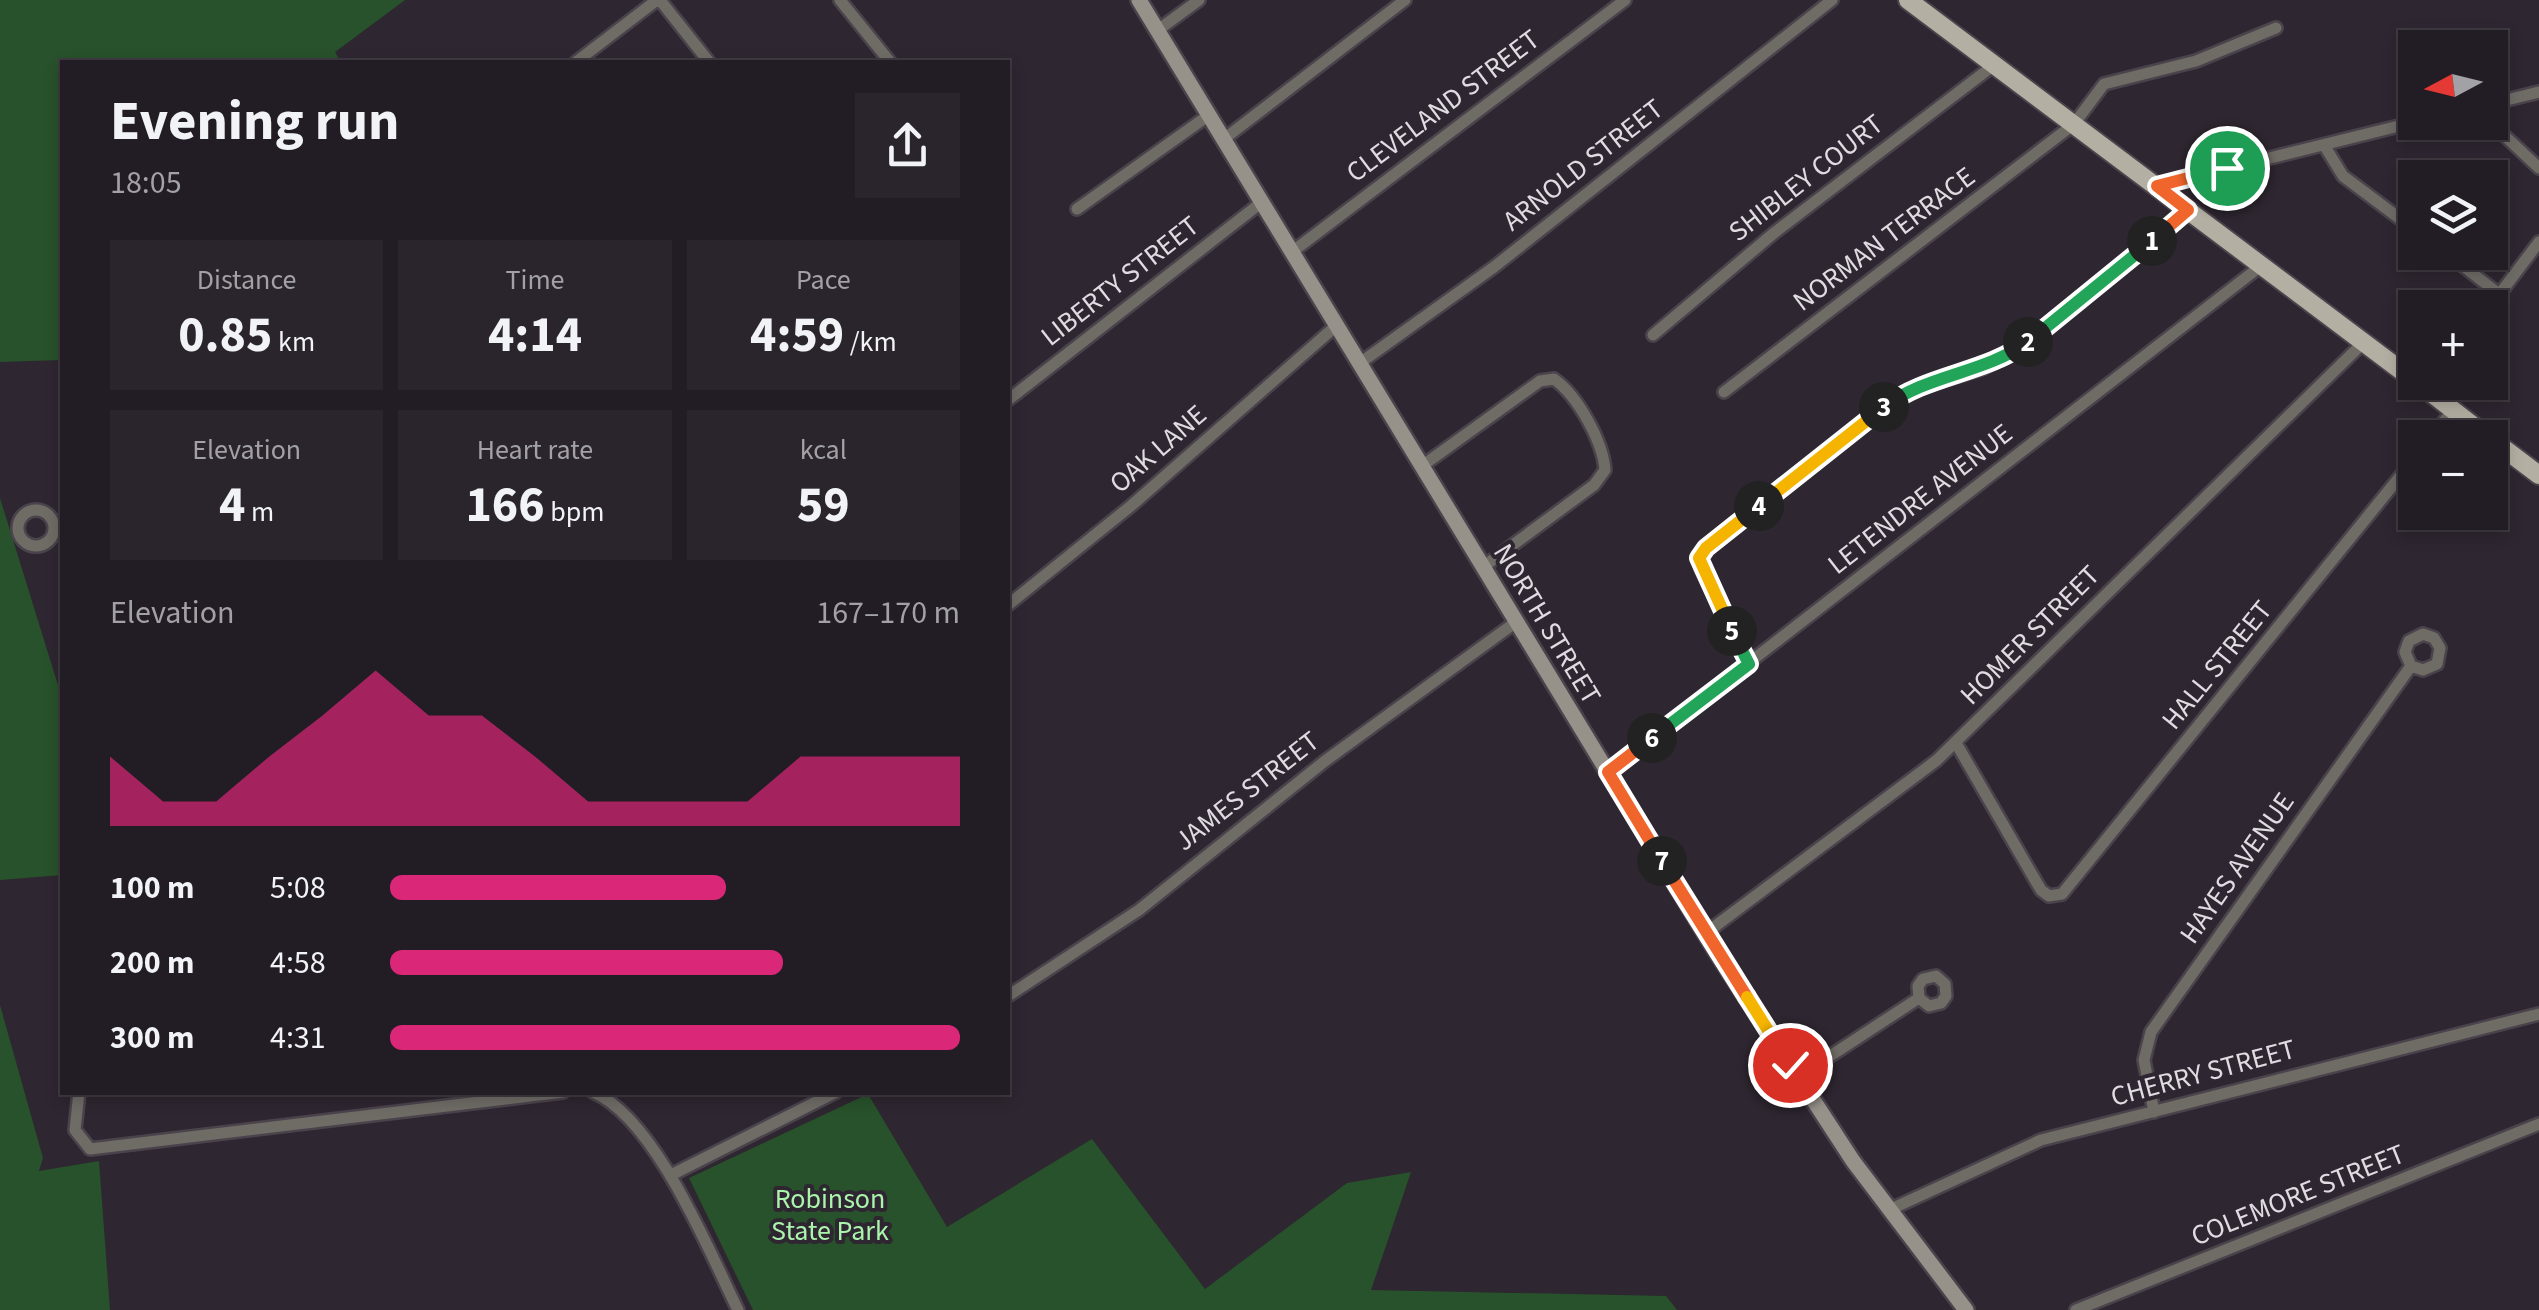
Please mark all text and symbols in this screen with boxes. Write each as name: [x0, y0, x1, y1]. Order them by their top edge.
street label: CLEVELAND STREET: [1338, 20, 1548, 192]
north arrow: [2398, 30, 2508, 140]
map controls: [2398, 30, 2508, 530]
text: Evening run: [110, 83, 399, 161]
street label: ARNOLD STREET: [1494, 89, 1672, 241]
button: share: [855, 93, 960, 198]
street label: SHIBLEY COURT: [1720, 105, 1892, 251]
pin: [2185, 126, 2270, 211]
icon: arrive: [2200, 141, 2255, 196]
street label: NORMAN TERRACE: [1784, 157, 1984, 321]
text: 18:05: [110, 160, 182, 206]
button: layers: [2398, 160, 2508, 270]
street label: LIBERTY STREET: [1032, 206, 1208, 356]
pin: 1: [2127, 216, 2177, 266]
text: 1: [2145, 221, 2159, 261]
text: Distance: [197, 260, 296, 300]
text: Time: [505, 260, 564, 300]
text: Pace: [796, 260, 851, 300]
button: +: [2398, 290, 2508, 400]
text: 0.85: [178, 300, 272, 371]
text: 4:14: [488, 300, 582, 371]
text: 4:59: [750, 300, 844, 371]
pin: 2: [2003, 317, 2053, 367]
text: km: [272, 322, 315, 362]
text: /km: [844, 322, 897, 362]
text: 2: [2021, 322, 2035, 362]
pin: 3: [1859, 382, 1909, 432]
text: 3: [1877, 387, 1891, 427]
street label: OAK LANE: [1101, 395, 1215, 503]
street label: LETENDRE AVENUE: [1819, 414, 2021, 584]
button: −: [2398, 420, 2508, 530]
text: Elevation: [192, 430, 301, 470]
text: Heart rate: [477, 430, 593, 470]
text: kcal: [800, 430, 847, 470]
text: 4: [219, 470, 245, 541]
text: 166: [465, 470, 545, 541]
text: 59: [797, 470, 850, 541]
pin: 4: [1734, 481, 1784, 531]
text: 4: [1752, 486, 1766, 526]
text: m: [245, 492, 274, 532]
text: bpm: [545, 492, 605, 532]
street label: NORTH STREET: [1483, 536, 1611, 712]
street label: HOMER STREET: [1951, 556, 2109, 714]
text: Elevation: [110, 590, 235, 636]
text: 167–170 m: [816, 590, 960, 636]
street label: HALL STREET: [2152, 592, 2282, 738]
pin: 5: [1707, 606, 1757, 656]
text: 5: [1725, 611, 1739, 651]
pin: 6: [1627, 713, 1677, 763]
text: 6: [1645, 718, 1659, 758]
street label: JAMES STREET: [1166, 722, 1328, 860]
street label: HAYES AVENUE: [2170, 784, 2304, 952]
pin: 7: [1637, 836, 1687, 886]
text: 7: [1655, 841, 1669, 881]
text: 100 m: [110, 865, 195, 911]
text: 5:08: [270, 865, 326, 911]
text: 200 m: [110, 940, 195, 986]
text: 4:58: [270, 940, 326, 986]
text: 300 m: [110, 1015, 195, 1061]
text: 4:31: [270, 1015, 326, 1061]
pin: [1748, 1023, 1833, 1108]
street label: CHERRY STREET: [2106, 1029, 2300, 1117]
icon: check: [1763, 1038, 1818, 1093]
street label: COLEMORE STREET: [2185, 1134, 2411, 1256]
park label: Robinson State Park: [771, 1179, 889, 1251]

